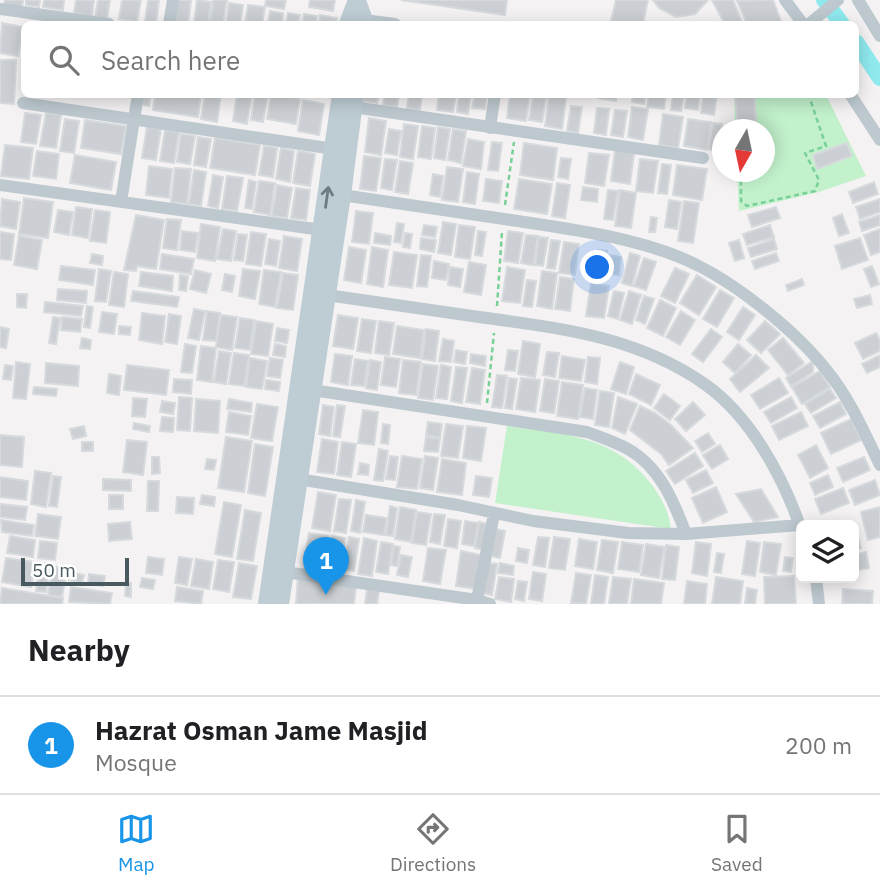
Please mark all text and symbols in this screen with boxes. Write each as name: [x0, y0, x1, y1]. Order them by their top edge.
search box: [21, 21, 859, 98]
icon: search: [45, 41, 83, 79]
text: Search here: [101, 43, 240, 77]
north arrow: [712, 119, 775, 182]
one-way arrow: [321, 186, 334, 209]
your location: [580, 250, 614, 284]
map controls: [796, 520, 859, 583]
button: layers: [796, 520, 859, 583]
pin: 1: [303, 537, 349, 595]
scale bar: [21, 555, 130, 587]
text: 50 m: [32, 558, 76, 582]
text: Nearby: [28, 630, 130, 669]
text: Hazrat Osman Jame Masjid: [95, 713, 428, 747]
text: 1: [44, 730, 58, 760]
text: 200 m: [785, 730, 852, 760]
text: Mosque: [95, 747, 177, 777]
tab: Map: [117, 810, 155, 876]
tab: Directions: [390, 810, 476, 876]
tab: Saved: [711, 810, 763, 876]

